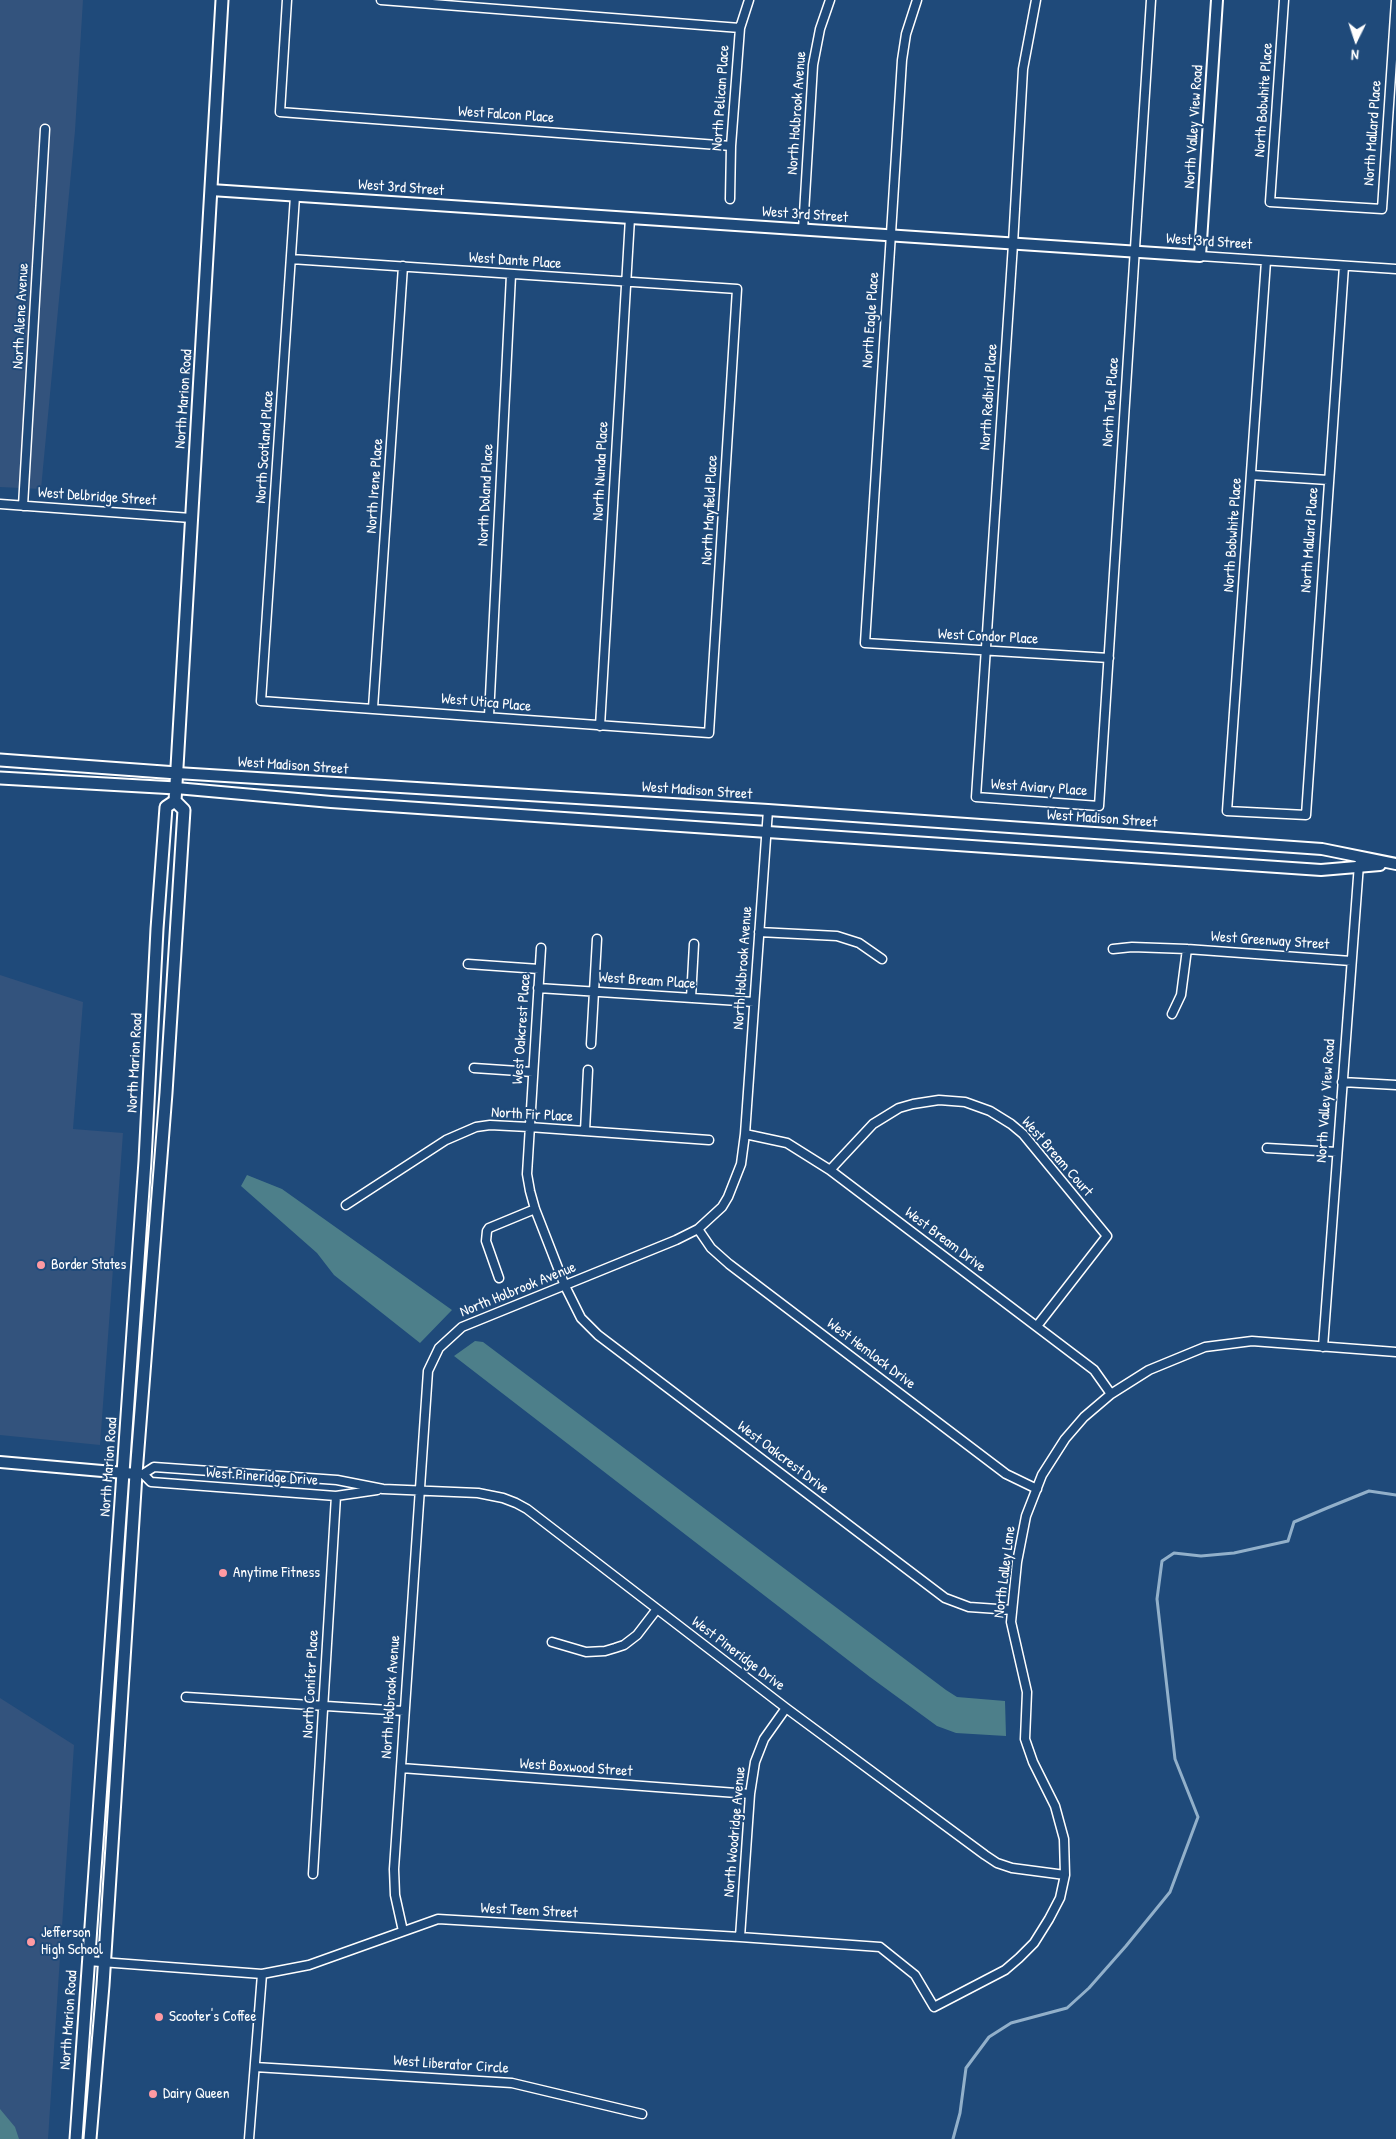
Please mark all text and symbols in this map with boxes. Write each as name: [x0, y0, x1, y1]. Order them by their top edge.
north arrow: [1331, 15, 1381, 65]
street label: North Bobwhite Place: [1251, 42, 1277, 158]
street label: North Pelican Place: [708, 44, 734, 152]
text: N: [1351, 46, 1359, 65]
street label: North Holbrook Avenue: [784, 51, 810, 175]
street label: North Valley View Road: [1181, 65, 1207, 189]
street label: North Mallard Place: [1360, 80, 1386, 186]
street label: West Falcon Place: [457, 103, 555, 127]
street label: West 3rd Street: [357, 176, 445, 200]
street label: West 3rd Street: [761, 203, 849, 227]
street label: West 3rd Street: [1165, 230, 1253, 254]
street label: West Dante Place: [468, 249, 562, 273]
street label: North Alene Avenue: [9, 262, 33, 370]
street label: North Eagle Place: [859, 271, 883, 369]
street label: North Redbird Place: [976, 343, 1002, 451]
street label: North Marion Road: [172, 349, 196, 449]
street label: North Teal Place: [1099, 357, 1123, 447]
street label: North Scotland Place: [252, 390, 278, 504]
street label: North Nunda Place: [589, 421, 613, 521]
street label: North Irene Place: [363, 438, 387, 534]
street label: North Doland Place: [474, 443, 498, 547]
street label: North Mayfield Place: [698, 455, 722, 565]
street label: North Bobwhite Place: [1220, 477, 1246, 593]
street label: West Delbridge Street: [37, 484, 157, 510]
street label: North Mallard Place: [1297, 487, 1323, 593]
street label: West Condor Place: [937, 625, 1039, 649]
street label: West Utica Place: [440, 690, 532, 716]
street label: West Madison Street: [237, 753, 349, 779]
street label: West Aviary Place: [990, 776, 1088, 800]
street label: West Madison Street: [641, 778, 753, 804]
street label: West Madison Street: [1046, 806, 1158, 832]
street label: North Holbrook Avenue: [730, 906, 756, 1030]
street label: West Greenway Street: [1210, 928, 1330, 954]
street label: West Bream Place: [598, 969, 696, 993]
street label: West Oakcrest Place: [509, 973, 535, 1085]
street label: North Marion Road: [123, 1013, 147, 1113]
street label: North Valley View Road: [1313, 1039, 1339, 1163]
street label: North Fir Place: [491, 1104, 573, 1126]
street label: West Bream Court: [1018, 1113, 1096, 1201]
street label: West Bream Drive: [901, 1204, 989, 1276]
place label: Border States: [51, 1256, 126, 1274]
marker: Border States: [35, 1259, 47, 1271]
street label: North Holbrook Avenue: [457, 1259, 579, 1321]
street label: West Hemlock Drive: [823, 1315, 919, 1393]
street label: North Marion Road: [97, 1417, 121, 1517]
street label: West Oakcrest Drive: [734, 1418, 832, 1498]
street label: West Pineridge Drive: [205, 1464, 319, 1490]
street label: North Lalley Lane: [990, 1525, 1020, 1619]
place label: Anytime Fitness: [233, 1564, 320, 1582]
marker: Anytime Fitness: [217, 1567, 229, 1579]
street label: West Pineridge Drive: [688, 1613, 788, 1695]
street label: North Conifer Place: [299, 1629, 323, 1739]
street label: North Holbrook Avenue: [378, 1635, 404, 1759]
street label: West Boxwood Street: [519, 1755, 633, 1781]
street label: North Woodridge Avenue: [720, 1766, 750, 1898]
street label: West Teem Street: [480, 1899, 578, 1923]
place label: Jefferson High School: [41, 1924, 103, 1959]
marker: Jefferson High School: [25, 1936, 37, 1948]
street label: North Marion Road: [57, 1970, 81, 2070]
place label: Scooter's Coffee: [169, 2008, 256, 2026]
marker: Scooter's Coffee: [153, 2011, 165, 2023]
street label: West Liberator Circle: [393, 2052, 509, 2078]
place label: Dairy Queen: [163, 2085, 229, 2103]
marker: Dairy Queen: [147, 2088, 159, 2100]

